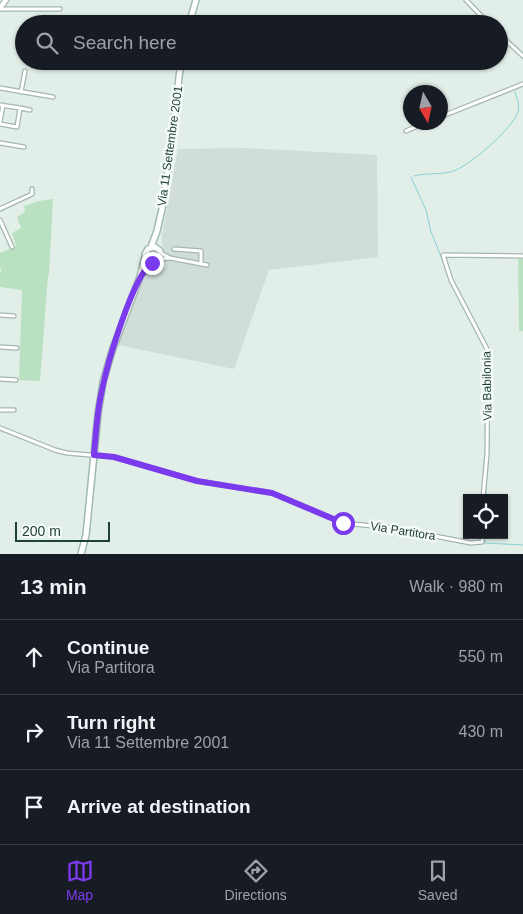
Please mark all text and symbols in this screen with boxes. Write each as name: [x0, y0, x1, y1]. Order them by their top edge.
search box: [15, 15, 508, 70]
icon: search: [33, 29, 61, 57]
text: Search here: [73, 32, 177, 53]
street label: Via 11 Settembre 2001: [155, 84, 185, 207]
north arrow: [403, 85, 448, 130]
route end: [141, 252, 164, 275]
street label: Via Babilonia: [479, 351, 495, 421]
map controls: [463, 494, 508, 539]
button: locate: [463, 494, 508, 539]
route start: [332, 512, 355, 535]
scale bar: [15, 519, 110, 542]
street label: Via Partitora: [369, 519, 437, 543]
text: 200 m: [22, 523, 61, 539]
text: 13 min: [20, 575, 87, 598]
text: Walk · 980 m: [409, 578, 503, 595]
text: Continue: [67, 637, 149, 658]
icon: ahead: [20, 643, 48, 671]
text: 550 m: [459, 648, 503, 665]
text: Via Partitora: [67, 659, 155, 676]
text: Turn right: [67, 712, 155, 733]
icon: right: [20, 718, 48, 746]
text: 430 m: [459, 723, 503, 740]
text: Via 11 Settembre 2001: [67, 734, 229, 751]
icon: arrive: [20, 793, 48, 821]
text: Arrive at destination: [67, 796, 251, 817]
tab: Map: [66, 857, 94, 903]
tab: Directions: [225, 857, 287, 903]
tab: Saved: [418, 857, 457, 903]

